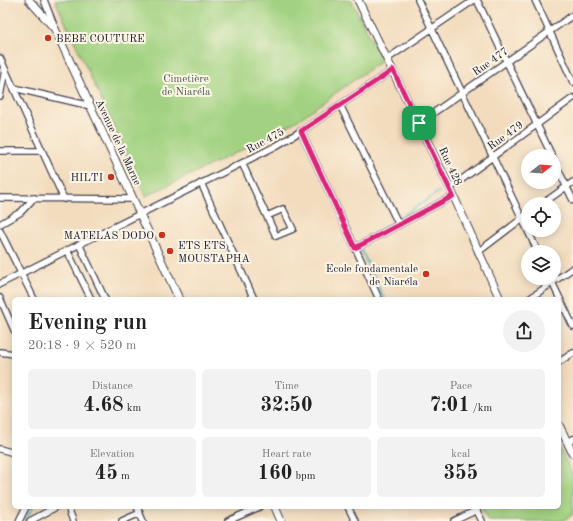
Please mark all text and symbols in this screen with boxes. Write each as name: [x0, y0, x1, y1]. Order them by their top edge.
marker: BEBE COUTURE: [43, 33, 53, 43]
place label: BEBE COUTURE: [56, 34, 145, 45]
street label: Rue 477: [471, 46, 511, 79]
park label: Cimetière de Niaréla: [162, 74, 211, 98]
street label: Avenue de la Marne: [93, 98, 142, 187]
pin: [402, 106, 436, 140]
icon: arrive: [408, 112, 430, 134]
street label: Rue 479: [486, 120, 526, 153]
street label: Rue 475: [245, 127, 286, 156]
street label: Rue 428: [436, 146, 463, 188]
north arrow: [521, 149, 561, 189]
map controls: [521, 149, 561, 285]
marker: HILTI: [106, 172, 116, 182]
place label: HILTI: [70, 173, 103, 184]
button: locate: [521, 197, 561, 237]
marker: MATELAS DODO: [157, 230, 167, 240]
place label: MATELAS DODO: [64, 231, 154, 242]
place label: ETS ETS MOUSTAPHA: [178, 241, 251, 265]
button: layers: [521, 245, 561, 285]
marker: ETS ETS MOUSTAPHA: [165, 246, 175, 256]
place label: Ecole fondamentale de Niaréla: [326, 264, 419, 288]
marker: Ecole fondamentale de Niaréla: [421, 269, 431, 279]
button: share: [503, 310, 545, 352]
text: Evening run: [28, 312, 147, 334]
text: 20:18 · 9 × 520 m: [28, 339, 136, 352]
text: Distance: [91, 381, 133, 392]
text: Time: [274, 381, 299, 392]
text: Pace: [450, 381, 472, 392]
text: 4.68: [83, 396, 124, 416]
text: 32:50: [260, 396, 312, 416]
text: 7:01: [429, 396, 470, 416]
text: km: [124, 403, 141, 414]
text: /km: [470, 403, 492, 414]
text: Elevation: [90, 449, 135, 460]
text: Heart rate: [262, 449, 311, 460]
text: kcal: [451, 449, 470, 460]
text: 45: [95, 464, 118, 484]
text: 160: [258, 464, 292, 484]
text: 355: [443, 464, 478, 484]
text: m: [118, 471, 130, 482]
text: bpm: [292, 471, 315, 482]

